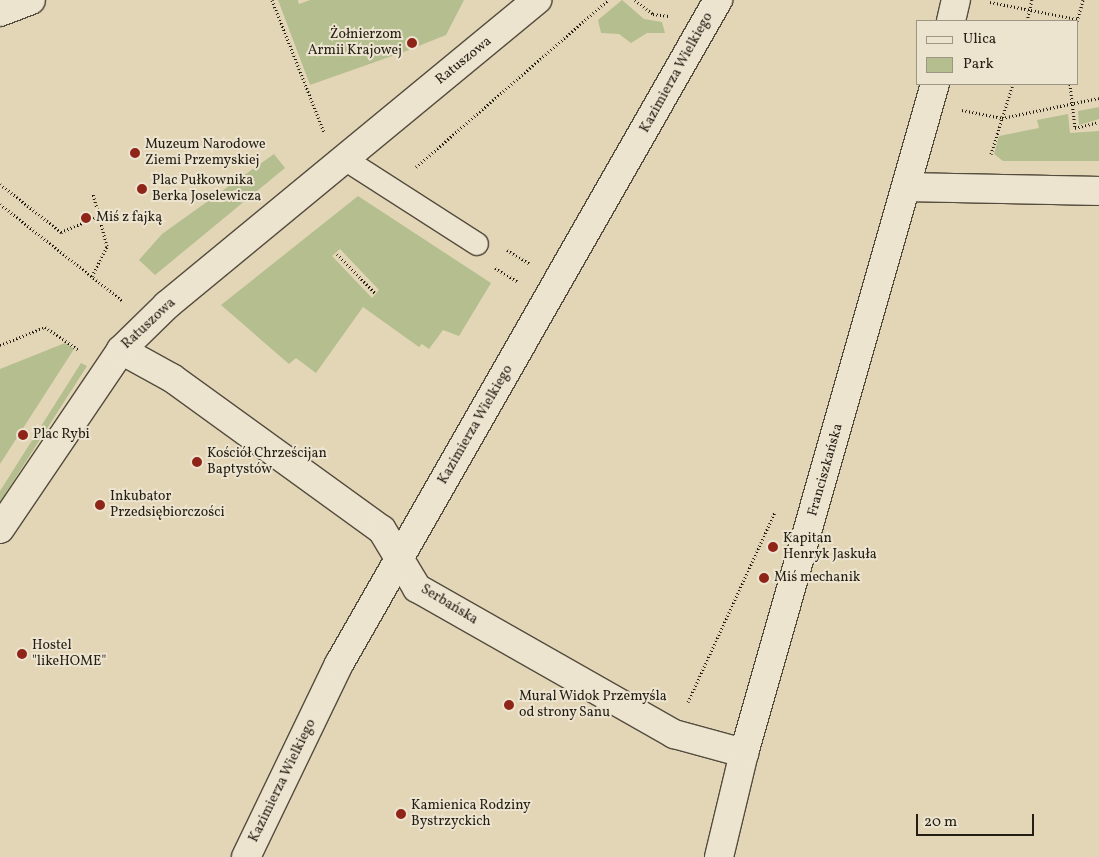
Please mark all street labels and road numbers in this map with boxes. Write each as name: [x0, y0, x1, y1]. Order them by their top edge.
street label: Kazimierza Wielkiego: [637, 10, 717, 136]
street label: Ratuszowa: [433, 33, 495, 89]
street label: Ratuszowa: [119, 295, 179, 353]
street label: Kazimierza Wielkiego: [435, 362, 517, 488]
street label: Franciszkańska: [805, 422, 847, 518]
street label: Serbańska: [417, 581, 481, 629]
street label: Kazimierza Wielkiego: [246, 717, 320, 845]

